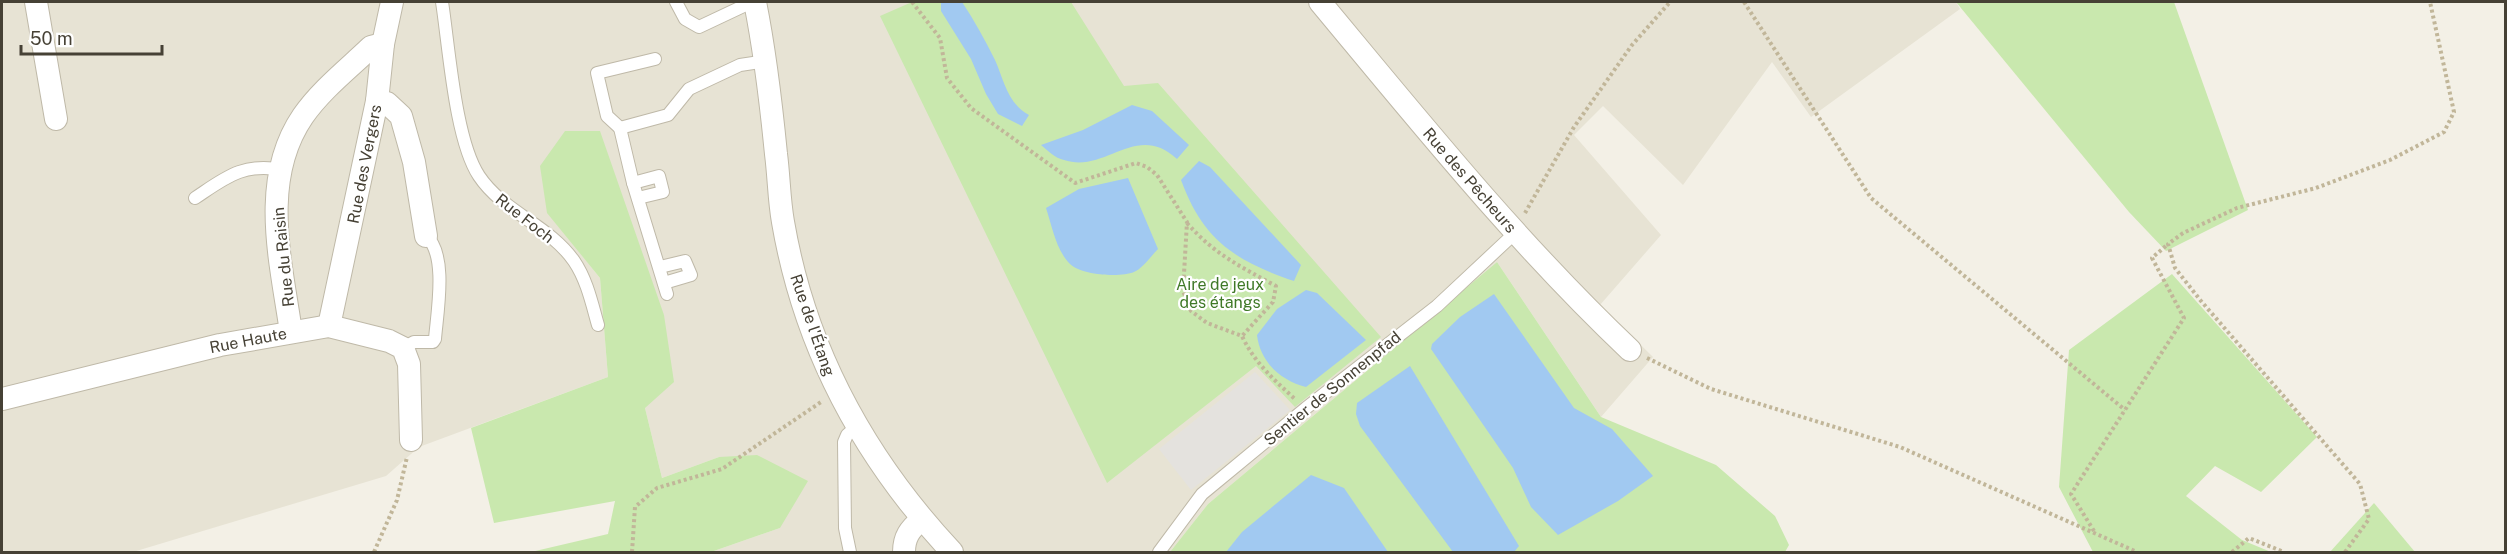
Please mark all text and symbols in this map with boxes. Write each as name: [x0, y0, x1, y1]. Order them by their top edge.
scale bar: [21, 18, 162, 56]
text: 50 m: [30, 28, 73, 49]
street label: Rue des Vergers: [344, 103, 385, 225]
street label: Rue des Pêcheurs: [1419, 124, 1520, 237]
street label: Rue Foch: [492, 190, 558, 247]
street label: Rue du Raisin: [269, 206, 298, 308]
street label: Rue de l'Étang: [786, 271, 840, 379]
park label: Aire de jeux des étangs: [1176, 275, 1264, 312]
street label: Rue Haute: [208, 324, 288, 357]
street label: Sentier de Sonnenpfad: [1260, 327, 1405, 450]

